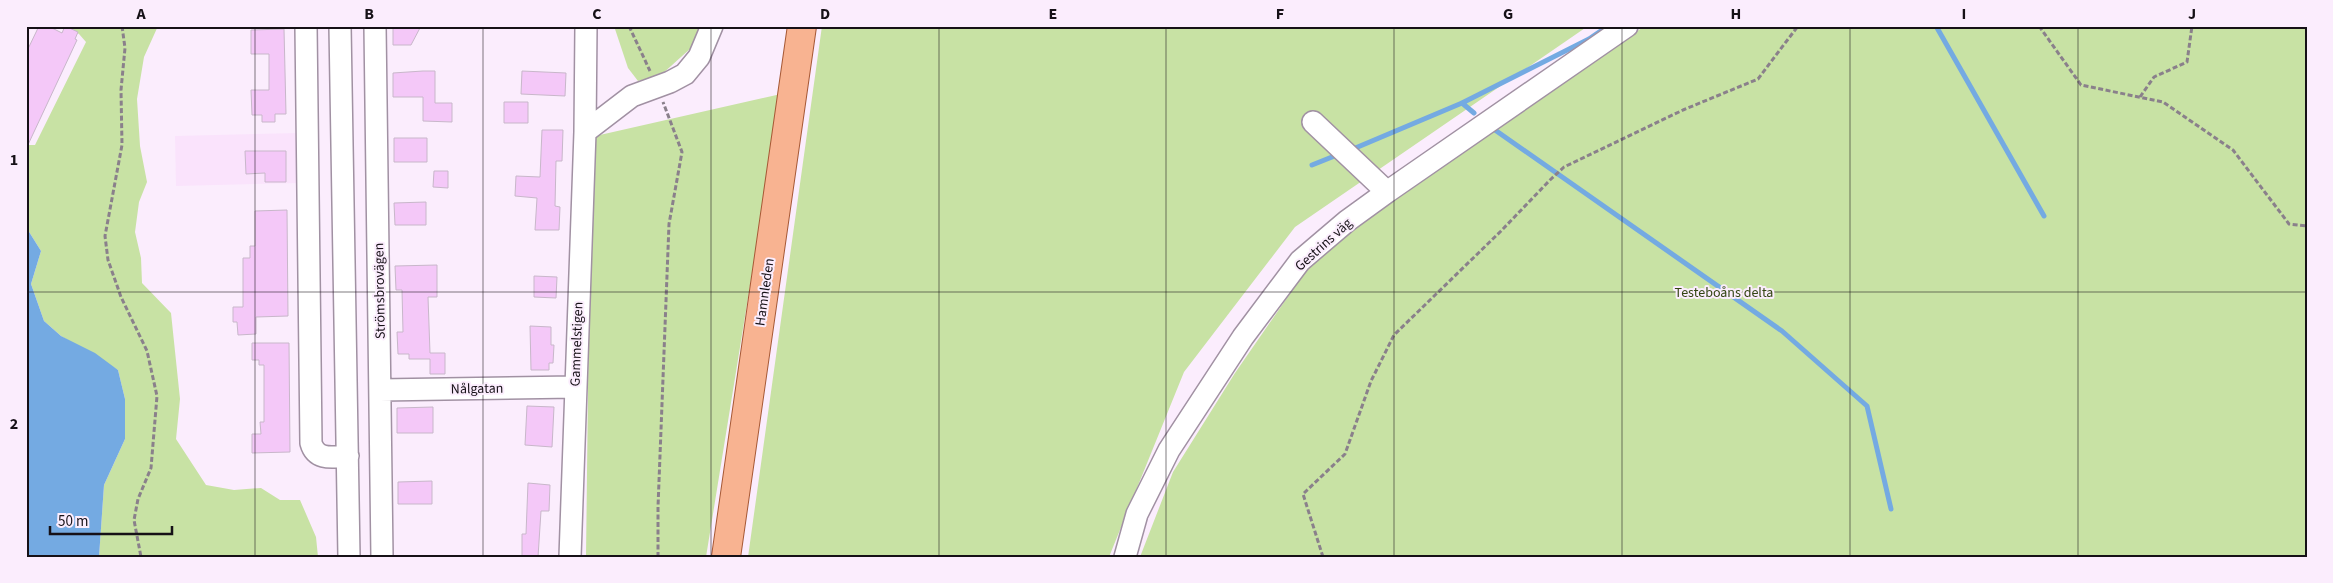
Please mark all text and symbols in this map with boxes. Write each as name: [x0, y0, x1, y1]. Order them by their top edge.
text: A: [135, 3, 146, 25]
text: B: [364, 3, 374, 25]
text: C: [592, 3, 602, 25]
text: D: [820, 3, 830, 25]
text: E: [1049, 3, 1057, 25]
text: F: [1276, 3, 1284, 25]
text: G: [1503, 3, 1513, 25]
text: H: [1731, 3, 1741, 25]
text: I: [1962, 3, 1966, 25]
text: J: [2188, 3, 2196, 25]
text: 1: [10, 149, 18, 171]
street label: Gestrins väg: [1291, 214, 1357, 276]
street label: Strömsbrovägen: [369, 243, 391, 339]
street label: Hamnleden: [750, 257, 780, 327]
park label: Testeboåns delta: [1675, 283, 1773, 303]
street label: Gammelstigen: [566, 301, 588, 387]
street label: Nålgatan: [451, 379, 503, 399]
text: 2: [10, 413, 18, 435]
scale bar: [50, 503, 172, 535]
text: 50 m: [58, 511, 88, 532]

